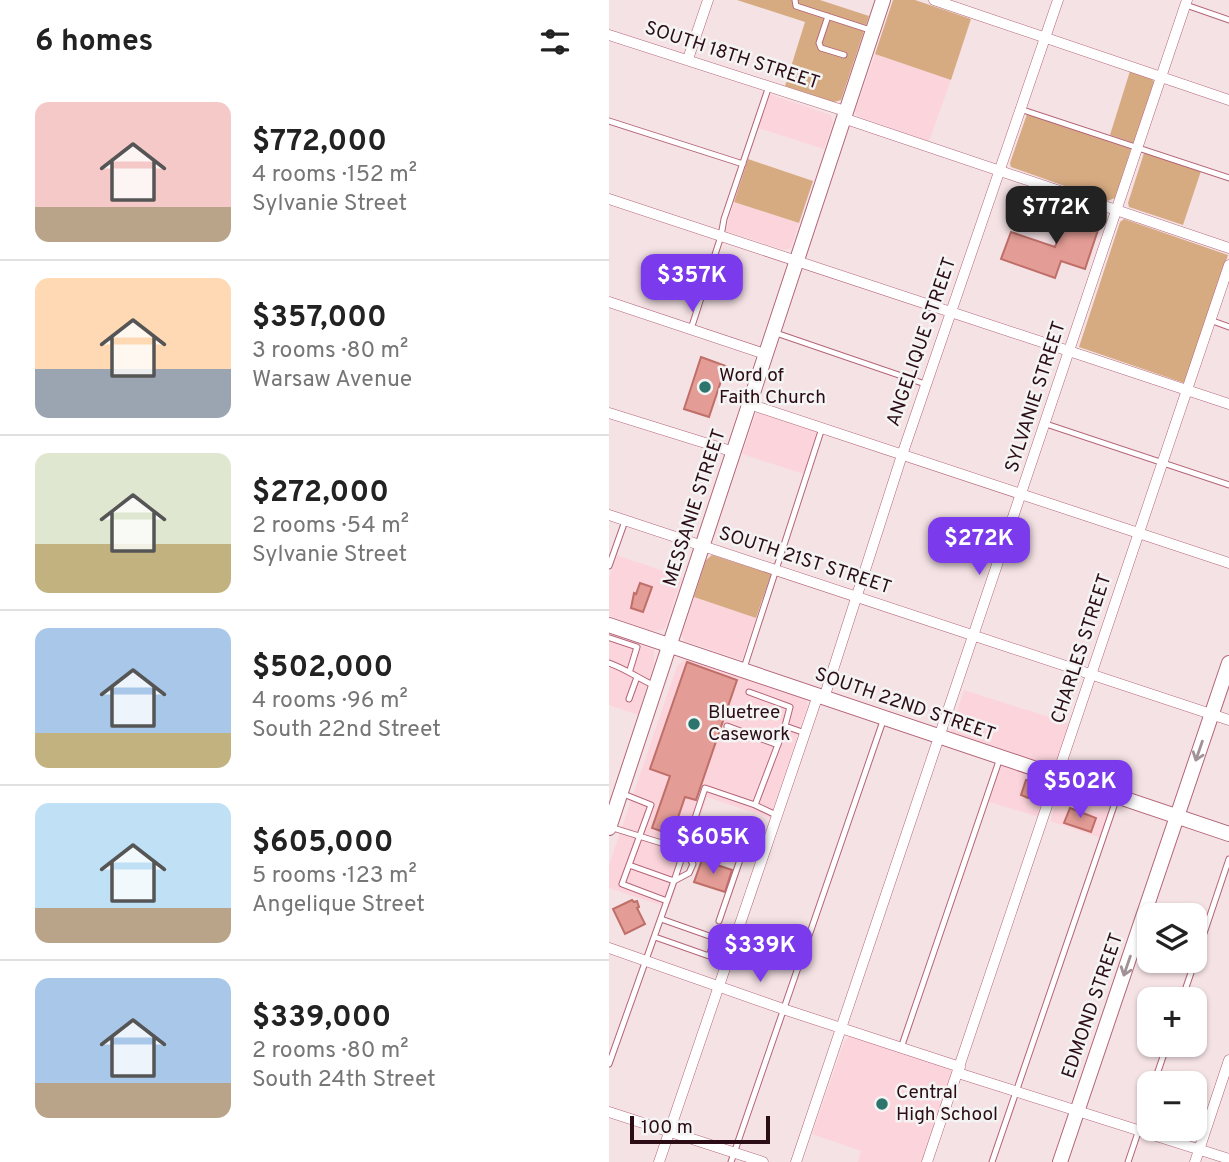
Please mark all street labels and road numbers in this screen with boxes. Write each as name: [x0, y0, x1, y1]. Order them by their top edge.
street label: SOUTH 18TH STREET: [642, 16, 822, 96]
street label: ANGELIQUE STREET: [882, 254, 962, 430]
street label: SYLVANIE STREET: [1000, 318, 1072, 476]
street label: MESSANIE STREET: [658, 426, 732, 590]
street label: SOUTH 21ST STREET: [716, 522, 894, 600]
street label: CHARLES STREET: [1046, 571, 1118, 727]
street label: SOUTH 22ND STREET: [811, 663, 999, 747]
street label: EDMOND STREET: [1057, 930, 1129, 1082]

